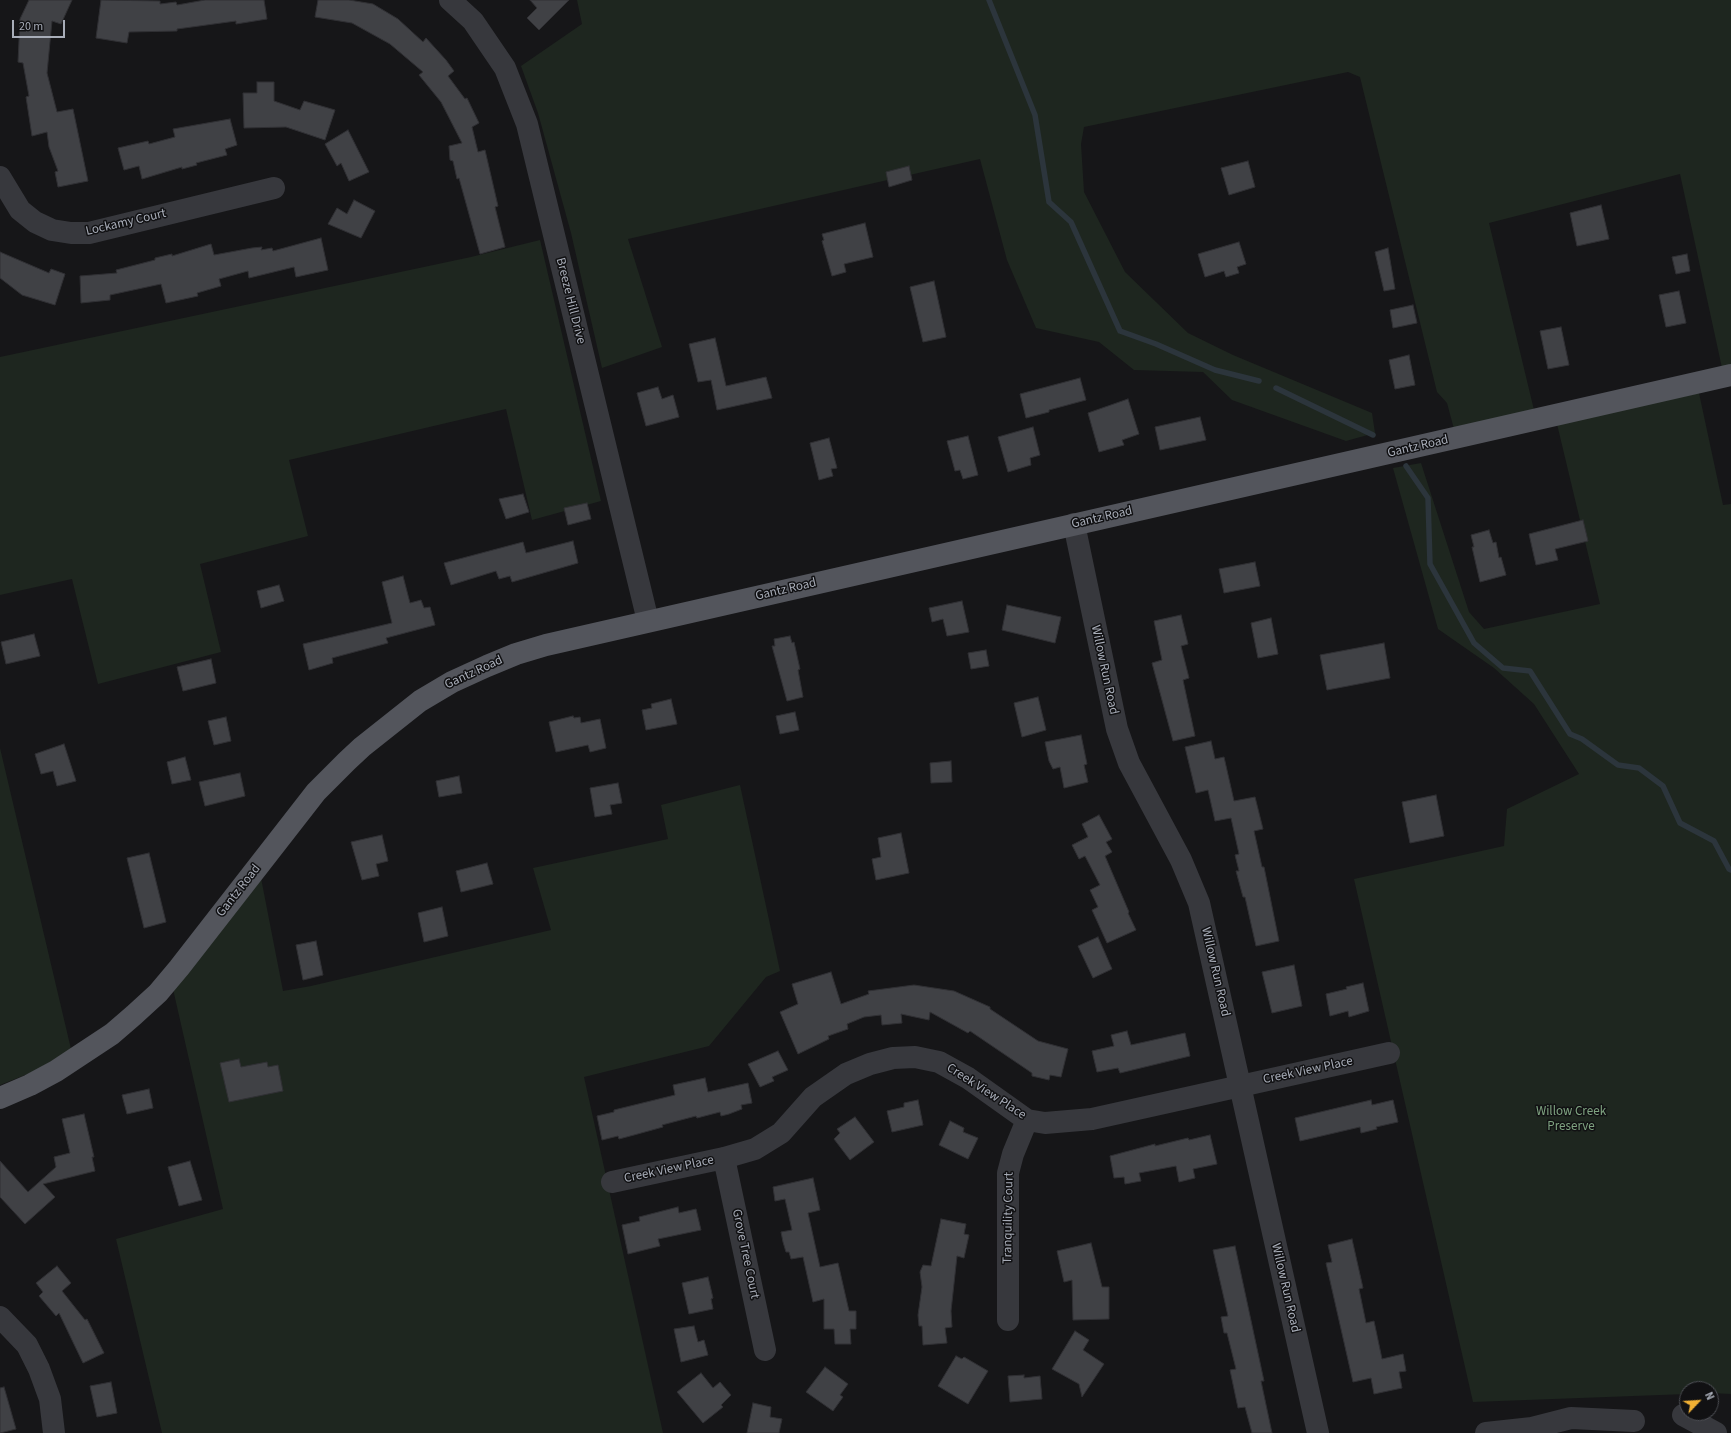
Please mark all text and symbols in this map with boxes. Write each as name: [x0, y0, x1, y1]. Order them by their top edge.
scale bar: [14, 12, 67, 38]
text: 20 m: [19, 18, 43, 35]
street label: Lockamy Court: [84, 206, 168, 240]
street label: Breeze Hill Drive: [552, 256, 588, 346]
street label: Gantz Road: [1386, 432, 1450, 462]
street label: Gantz Road: [1070, 503, 1134, 533]
street label: Gantz Road: [754, 575, 818, 605]
street label: Willow Run Road: [1087, 624, 1121, 716]
street label: Gantz Road: [443, 653, 505, 693]
street label: Gantz Road: [214, 862, 264, 920]
street label: Willow Run Road: [1197, 926, 1233, 1018]
street label: Creek View Place: [1262, 1054, 1354, 1088]
street label: Creek View Place: [943, 1061, 1029, 1123]
park label: Willow Creek Preserve: [1536, 1104, 1606, 1135]
street label: Creek View Place: [623, 1153, 715, 1187]
street label: Tranquility Court: [1000, 1172, 1018, 1264]
street label: Grove Tree Court: [728, 1208, 762, 1300]
street label: Willow Run Road: [1267, 1242, 1303, 1334]
north arrow: [1679, 1381, 1719, 1421]
text: N: [1701, 1390, 1718, 1403]

